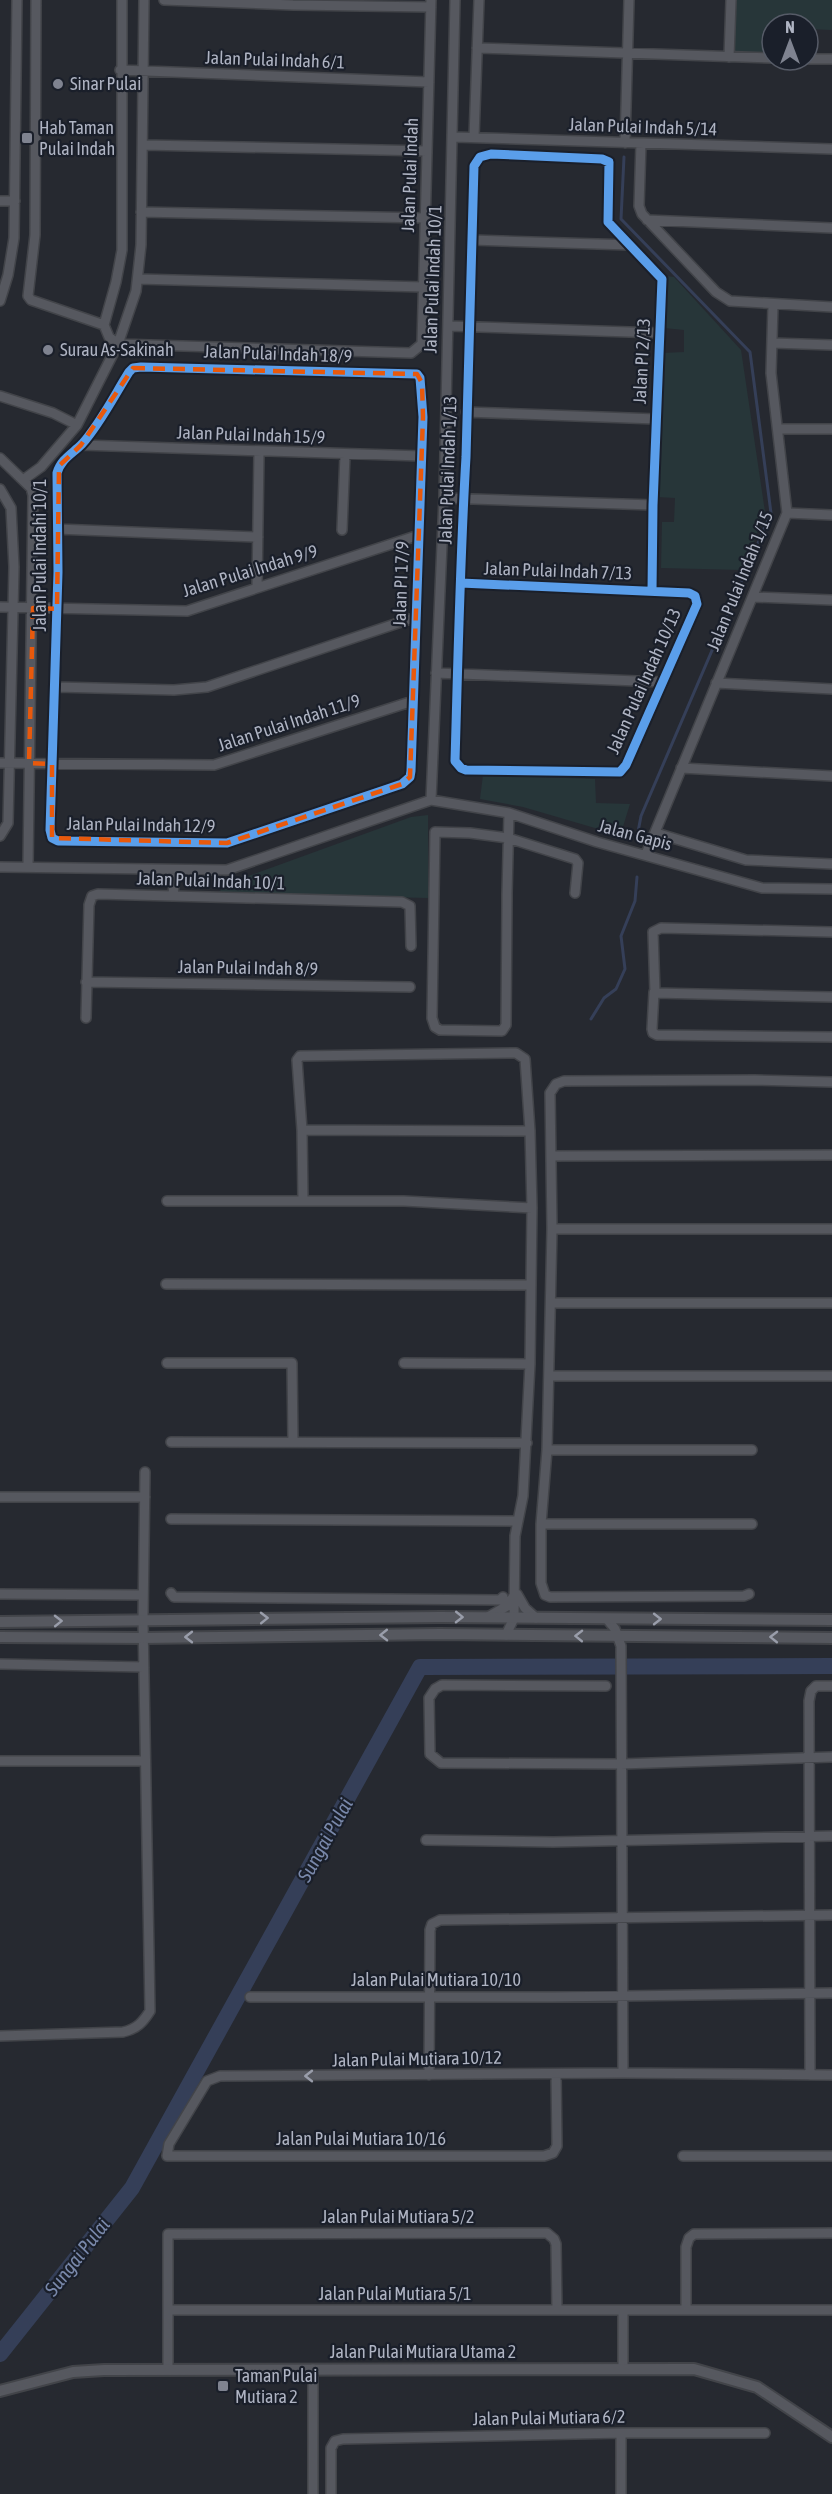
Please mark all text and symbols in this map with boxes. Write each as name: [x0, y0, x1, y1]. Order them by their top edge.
north arrow: [760, 12, 820, 72]
text: N: [785, 18, 795, 36]
street label: Jalan Pulai Indah 6/1: [205, 47, 345, 72]
place label: Sinar Pulai: [70, 73, 141, 94]
marker: Sinar Pulai: [51, 77, 65, 91]
street label: Jalan Pulai Indah 5/14: [568, 113, 718, 140]
place label: Hab Taman Pulai Indah: [39, 117, 115, 159]
street label: Jalan Pulai Indah: [397, 117, 422, 233]
marker: Hab Taman Pulai Indah: [20, 131, 34, 145]
street label: Jalan Pulai Indah 10/1: [419, 204, 446, 354]
street label: Jalan PI 2/13: [629, 318, 654, 404]
place label: Surau As-Sakinah: [60, 339, 174, 360]
street label: Jalan Pulai Indah 18/9: [203, 340, 353, 367]
marker: Surau As-Sakinah: [41, 343, 55, 357]
street label: Jalan Pulai Indah 1/13: [434, 395, 461, 545]
street label: Jalan Pulai Indah 15/9: [176, 421, 326, 448]
street label: Jalan Pulai Indahi 10/1: [29, 479, 50, 631]
street label: Jalan Pulai Indah 1/15: [702, 508, 777, 654]
street label: Jalan Pulai Indah 9/9: [180, 540, 320, 601]
street label: Jalan PI 17/9: [389, 541, 412, 627]
street label: Jalan Pulai Indah 7/13: [483, 557, 633, 584]
street label: Jalan Pulai Indah 10/13: [602, 605, 685, 757]
street label: Jalan Pulai Indah 11/9: [215, 690, 363, 755]
street label: Jalan Pulai Indah 12/9: [67, 813, 215, 836]
street label: Jalan Gapis: [596, 815, 674, 854]
street label: Jalan Pulai Indah 10/1: [136, 867, 286, 894]
street label: Jalan Pulai Indah 8/9: [178, 956, 318, 979]
one-way arrow: [455, 1611, 464, 1623]
one-way arrow: [260, 1612, 269, 1624]
one-way arrow: [652, 1613, 661, 1625]
one-way arrow: [54, 1615, 63, 1627]
one-way arrow: [379, 1629, 388, 1641]
one-way arrow: [574, 1630, 583, 1642]
one-way arrow: [184, 1631, 193, 1643]
one-way arrow: [769, 1631, 778, 1644]
water label: Sungai Pulai: [292, 1794, 357, 1886]
street label: Jalan Pulai Mutiara 10/10: [351, 1969, 521, 1990]
street label: Jalan Pulai Mutiara 10/12: [332, 2047, 502, 2070]
one-way arrow: [304, 2070, 313, 2082]
street label: Jalan Pulai Mutiara 10/16: [276, 2128, 446, 2149]
street label: Jalan Pulai Mutiara 5/2: [322, 2206, 474, 2227]
water label: Sungai Pulai: [39, 2213, 114, 2301]
street label: Jalan Pulai Mutiara 5/1: [319, 2283, 471, 2304]
street label: Jalan Pulai Mutiara Utama 2: [330, 2341, 516, 2362]
place label: Taman Pulai Mutiara 2: [235, 2365, 317, 2407]
marker: Taman Pulai Mutiara 2: [216, 2379, 230, 2393]
street label: Jalan Pulai Mutiara 6/2: [472, 2406, 626, 2429]

